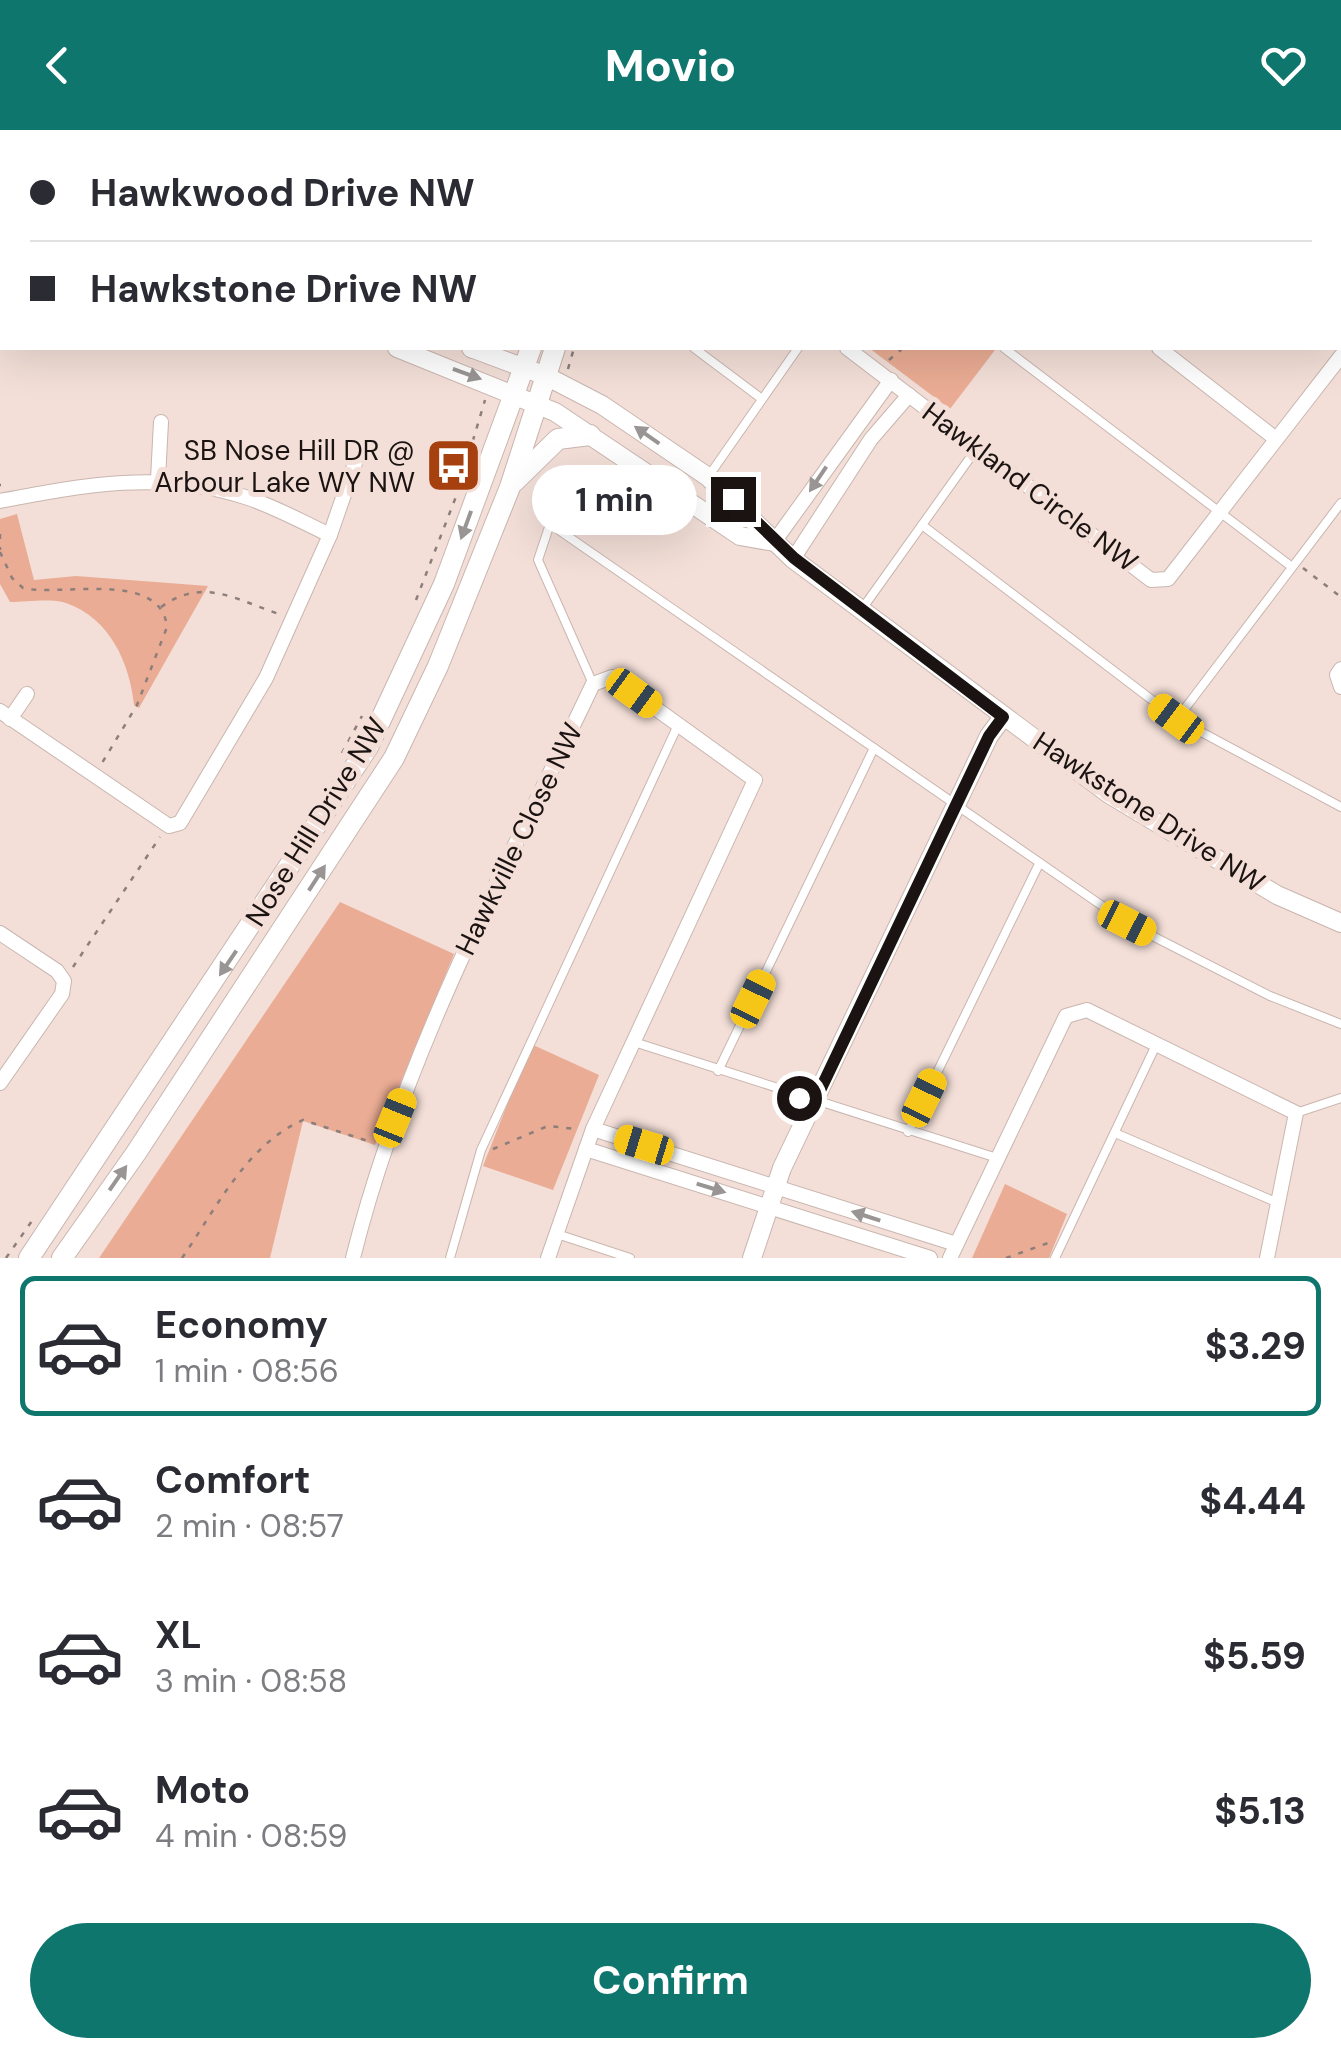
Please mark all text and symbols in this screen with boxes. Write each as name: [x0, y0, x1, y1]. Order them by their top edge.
text: Movio: [605, 36, 736, 95]
icon: back: [30, 38, 85, 93]
icon: heart: [1256, 38, 1311, 93]
text: Hawkwood Drive NW: [90, 168, 475, 218]
text: Hawkstone Drive NW: [90, 264, 477, 314]
one-way arrow: [453, 367, 483, 382]
street label: Hawkland Circle NW: [915, 394, 1145, 580]
one-way arrow: [633, 426, 660, 445]
place label: SB Nose Hill DR @ Arbour Lake WY NW: [154, 432, 415, 501]
bus stop icon: SB Nose Hill DR @ Arbour Lake WY NW: [424, 436, 484, 496]
callout: 1 min: [533, 464, 698, 534]
one-way arrow: [809, 465, 828, 492]
route end: [711, 477, 756, 522]
text: 1 min: [576, 479, 653, 521]
one-way arrow: [458, 510, 473, 540]
car: [601, 663, 667, 723]
car: [1143, 689, 1209, 749]
street label: Nose Hill Drive NW: [237, 711, 395, 933]
street label: Hawkville Close NW: [447, 717, 591, 961]
street label: Hawkstone Drive NW: [1026, 723, 1272, 901]
one-way arrow: [307, 864, 325, 892]
car: [1093, 896, 1161, 950]
one-way arrow: [219, 949, 237, 976]
car: [726, 965, 780, 1033]
car: [897, 1064, 951, 1132]
route start: [777, 1076, 822, 1121]
car: [370, 1085, 420, 1151]
car: [611, 1122, 677, 1168]
one-way arrow: [108, 1165, 127, 1192]
one-way arrow: [697, 1182, 727, 1197]
one-way arrow: [851, 1207, 881, 1222]
text: Economy: [155, 1300, 328, 1350]
icon: car: [35, 1301, 125, 1391]
text: $3.29: [1205, 1321, 1306, 1371]
text: 1 min · 08:56: [155, 1350, 339, 1392]
text: Comfort: [155, 1455, 311, 1505]
icon: car: [35, 1456, 125, 1546]
text: $4.44: [1199, 1476, 1306, 1526]
text: 2 min · 08:57: [155, 1505, 344, 1547]
text: XL: [155, 1610, 202, 1660]
icon: car: [35, 1611, 125, 1701]
text: $5.59: [1203, 1631, 1306, 1681]
text: 3 min · 08:58: [155, 1660, 347, 1702]
text: Moto: [155, 1765, 250, 1815]
icon: car: [35, 1766, 125, 1856]
text: $5.13: [1214, 1786, 1306, 1836]
text: 4 min · 08:59: [155, 1815, 347, 1857]
button: Confirm: [30, 1923, 1311, 2038]

